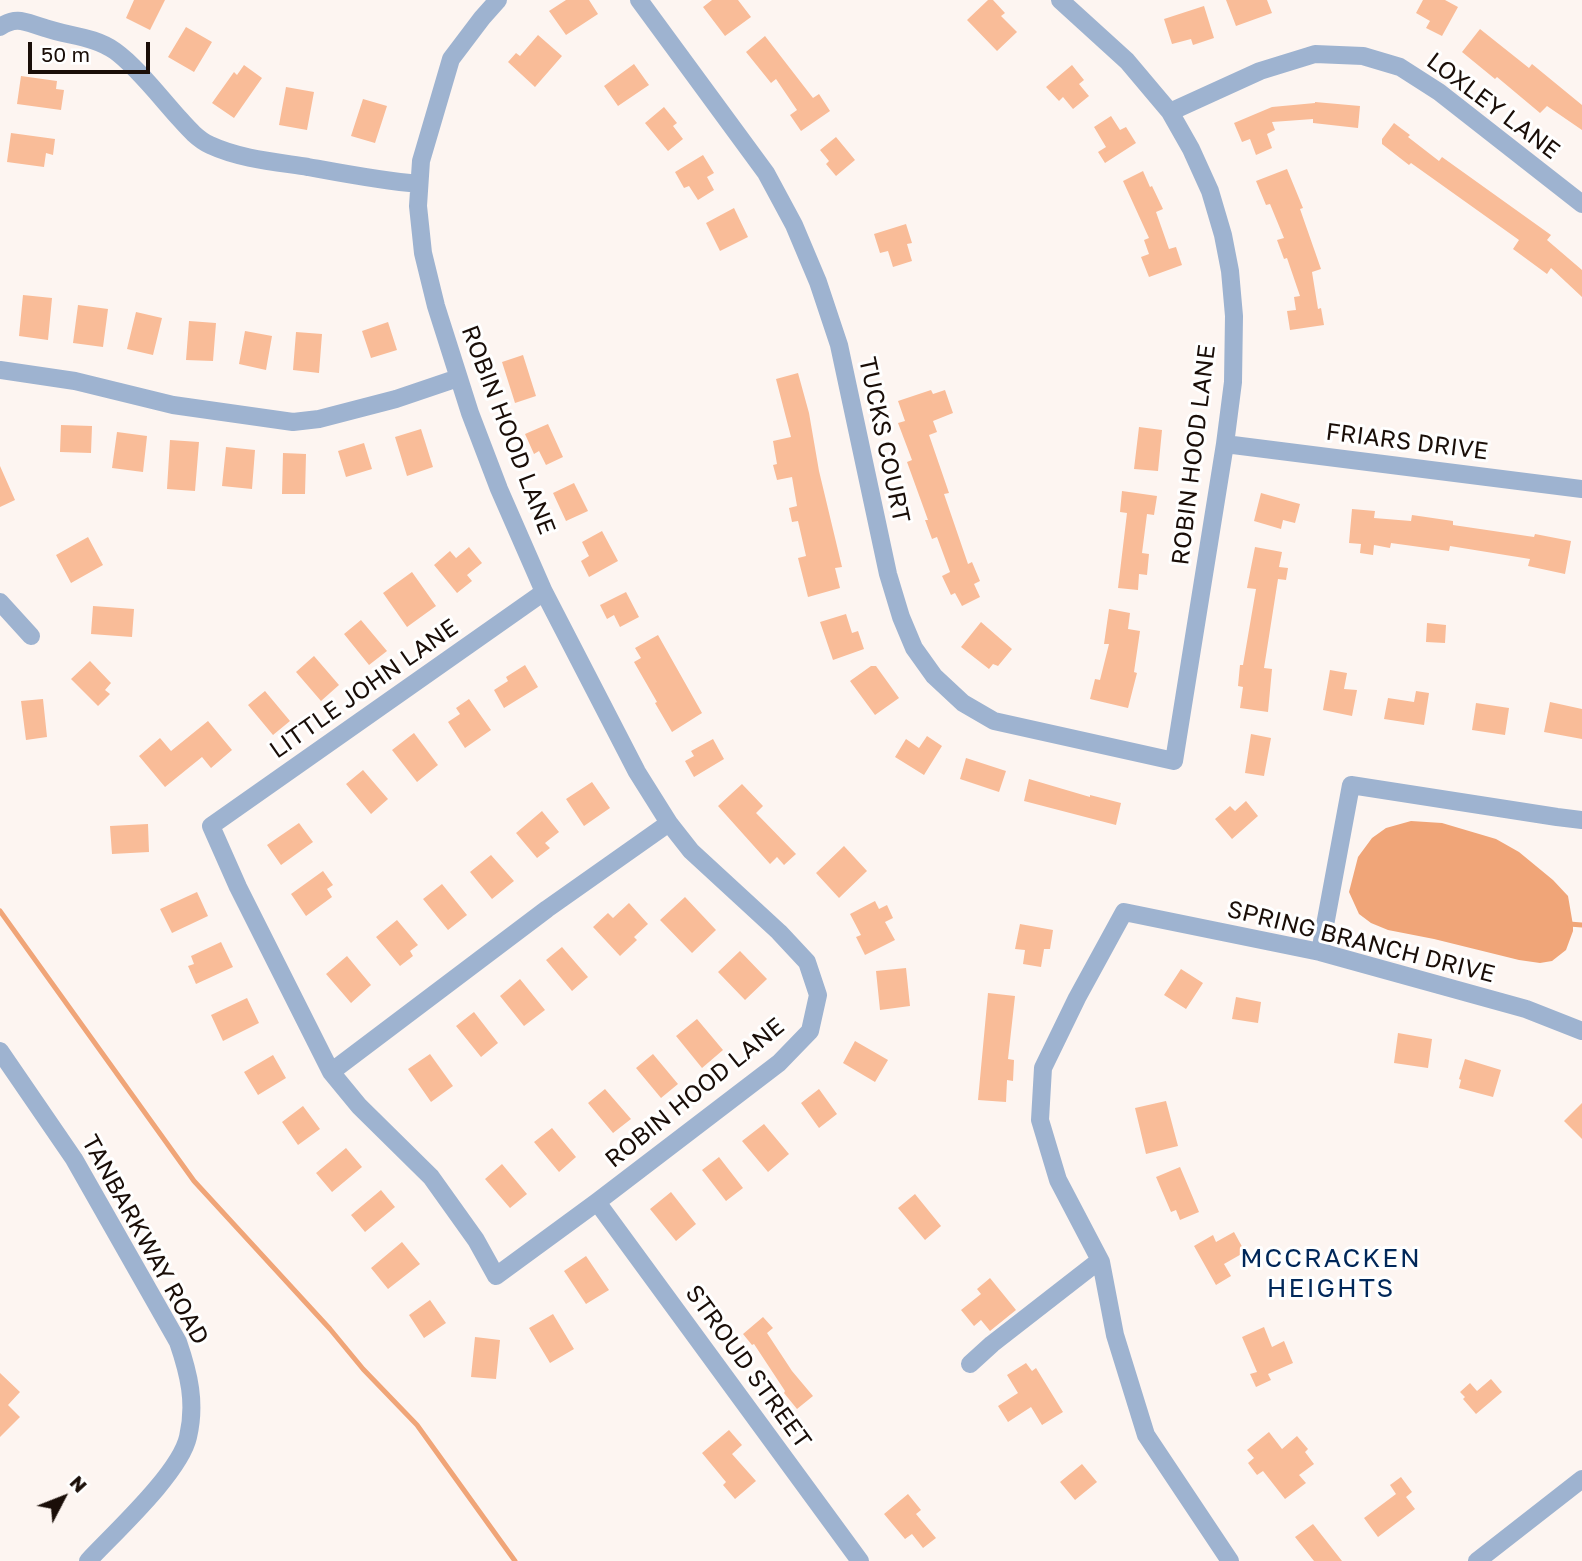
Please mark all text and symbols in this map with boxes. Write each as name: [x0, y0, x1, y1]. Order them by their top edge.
scale bar: [32, 28, 154, 72]
text: 50 m: [41, 41, 90, 67]
street label: LOXLEY LANE: [1421, 47, 1565, 165]
street label: ROBIN HOOD LANE: [455, 321, 561, 539]
street label: ROBIN HOOD LANE: [1166, 343, 1222, 567]
street label: TUCKS COURT: [852, 354, 916, 526]
street label: FRIARS DRIVE: [1324, 418, 1490, 466]
street label: LITTLE JOHN LANE: [264, 613, 464, 765]
street label: SPRING BRANCH DRIVE: [1224, 895, 1498, 989]
street label: ROBIN HOOD LANE: [600, 1012, 790, 1174]
street label: TANBARKWAY ROAD: [75, 1130, 215, 1350]
district label: MCCRACKEN HEIGHTS: [1241, 1243, 1421, 1304]
street label: STROUD STREET: [679, 1280, 817, 1454]
north arrow: [28, 1463, 98, 1533]
text: N: [66, 1471, 92, 1497]

